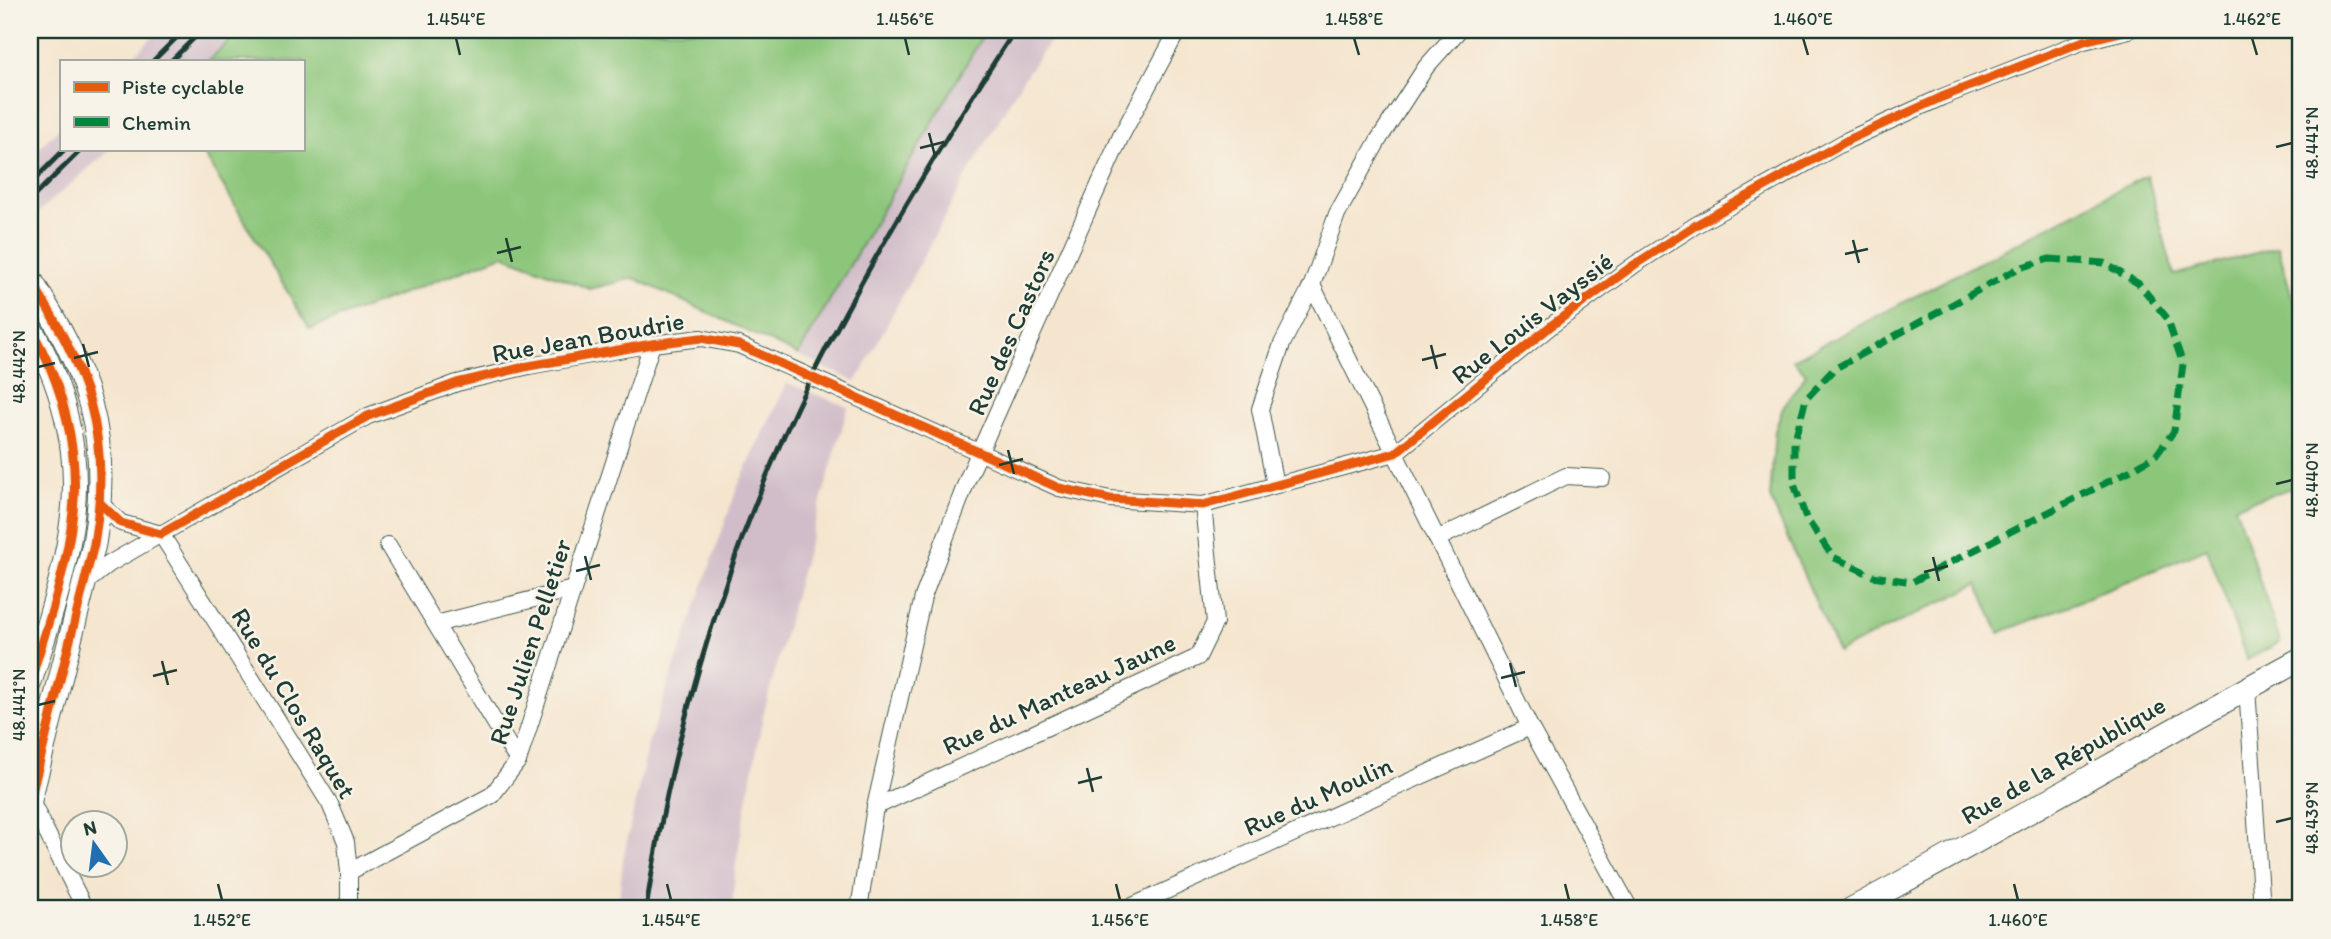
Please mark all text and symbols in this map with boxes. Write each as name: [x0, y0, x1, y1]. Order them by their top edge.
text: 1.454°E: [426, 8, 486, 30]
text: 1.456°E: [876, 8, 934, 30]
text: 1.458°E: [1325, 8, 1383, 30]
text: 1.460°E: [1773, 8, 1833, 30]
text: 1.462°E: [2223, 8, 2281, 30]
legend: [60, 60, 304, 150]
text: Piste cyclable: [122, 74, 244, 99]
text: 48.441°N: [2301, 107, 2323, 179]
text: Chemin: [122, 110, 191, 135]
street label: Rue des Castors: [960, 244, 1062, 420]
street label: Rue Louis Vayssié: [1445, 245, 1619, 391]
street label: Rue Jean Boudrie: [489, 304, 687, 370]
text: 48.442°N: [8, 330, 30, 404]
text: 48.440°N: [2301, 442, 2323, 518]
street label: Rue Julien Pelletier: [482, 534, 579, 749]
street label: Rue du Clos Raquet: [224, 602, 364, 804]
street label: Rue du Manteau Jaune: [937, 626, 1181, 762]
text: 48.441°N: [8, 669, 30, 741]
street label: Rue de la République: [1955, 688, 2171, 832]
street label: Rue du Moulin: [1239, 749, 1398, 843]
text: 48.439°N: [2301, 782, 2323, 854]
north arrow: [60, 810, 130, 880]
text: N: [81, 815, 99, 841]
text: 1.452°E: [193, 909, 251, 931]
text: 1.454°E: [641, 909, 701, 931]
text: 1.456°E: [1091, 909, 1149, 931]
text: 1.458°E: [1540, 909, 1598, 931]
text: 1.460°E: [1988, 909, 2048, 931]

